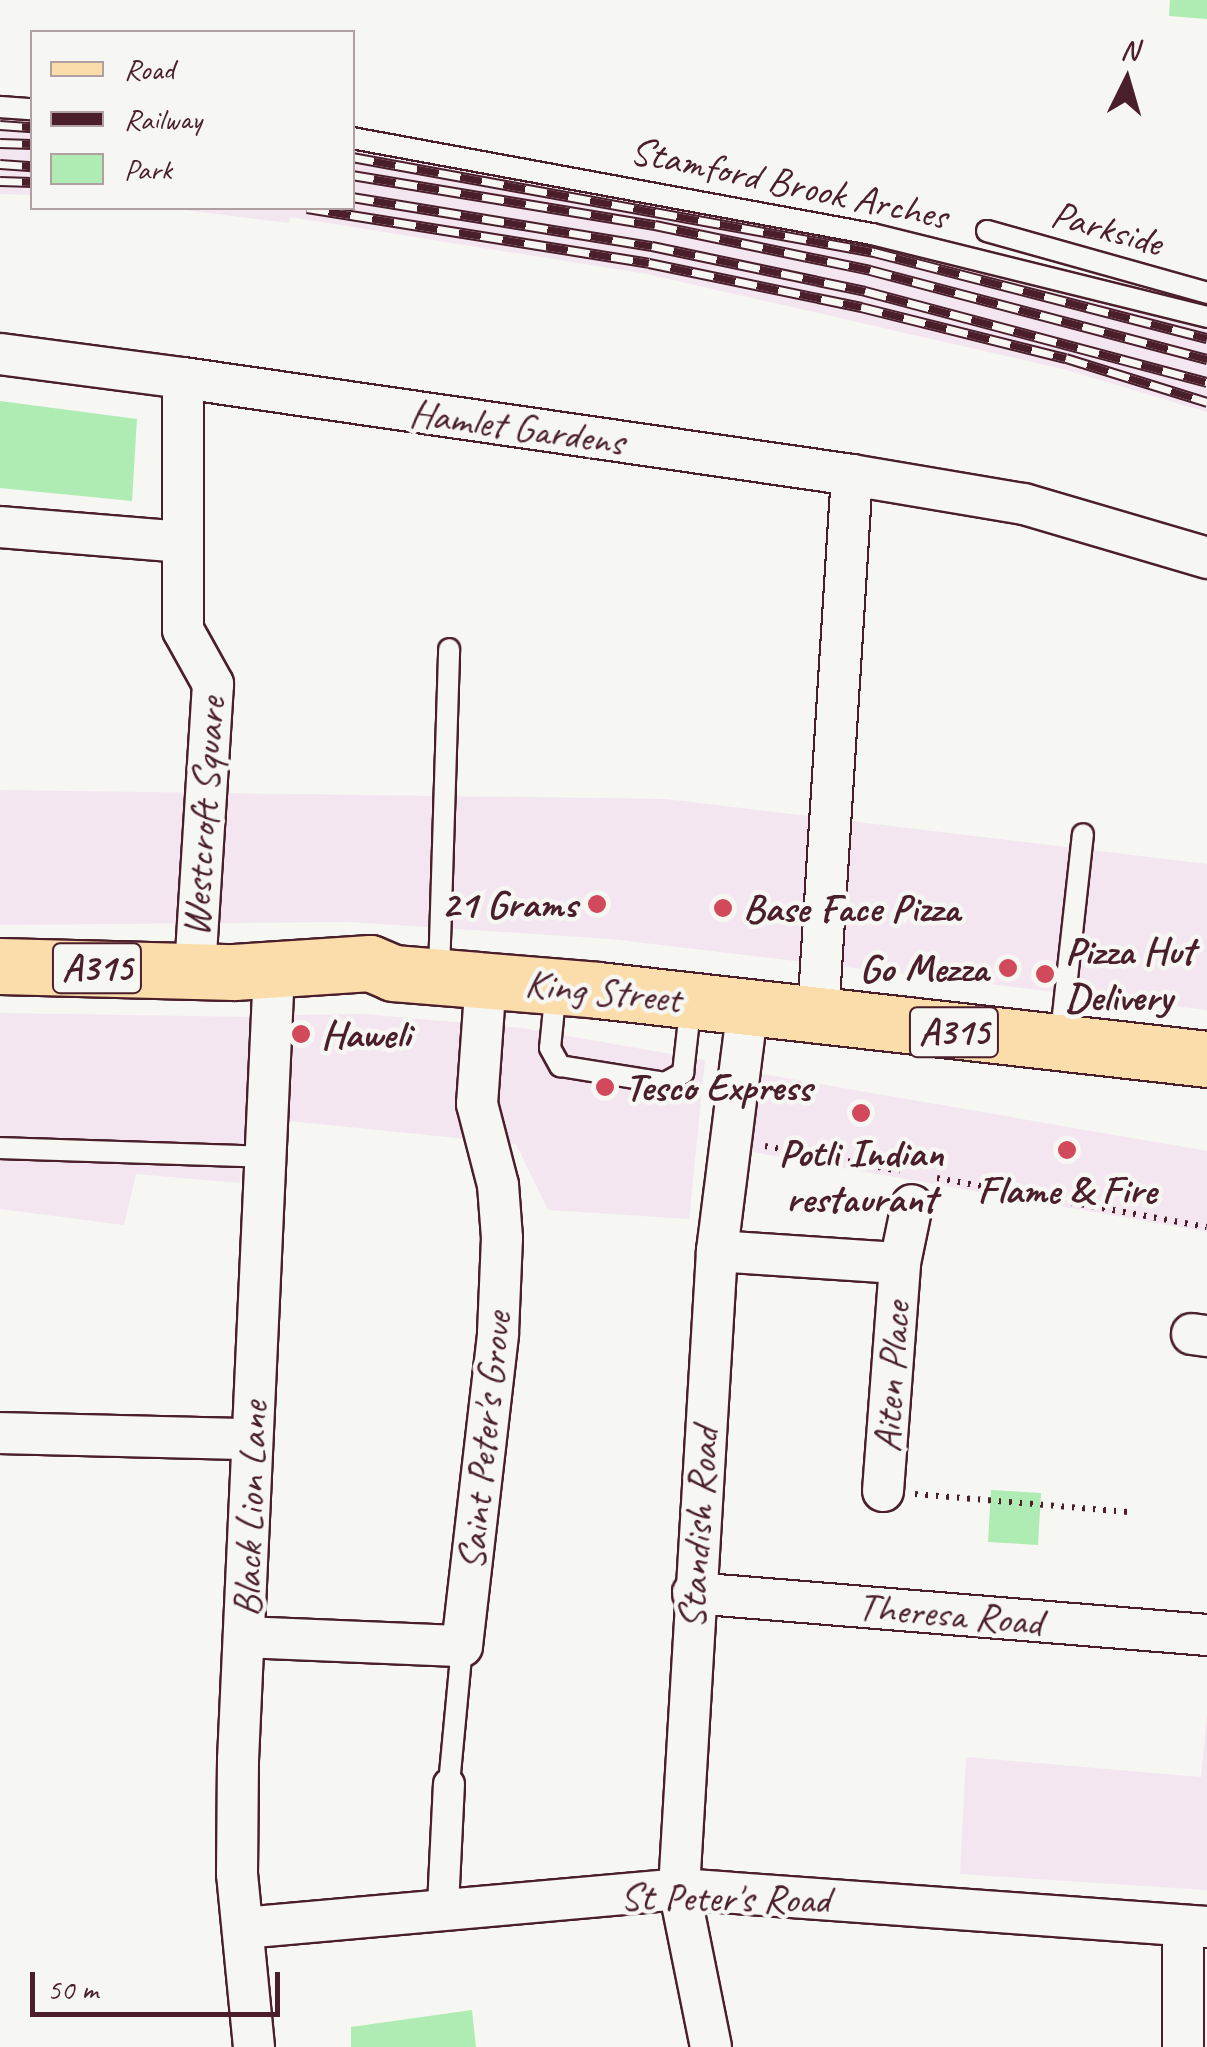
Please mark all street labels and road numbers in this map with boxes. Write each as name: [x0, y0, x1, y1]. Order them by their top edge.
street label: Stamford Brook Arches: [627, 126, 951, 240]
street label: Parkside: [1046, 189, 1168, 267]
street label: Hamlet Gardens: [406, 388, 628, 466]
street label: Westcroft Square: [171, 697, 235, 937]
road number: A315: [49, 935, 144, 1001]
street label: King Street: [523, 959, 683, 1023]
road number: A315: [906, 999, 1002, 1065]
street label: Aiten Place: [862, 1300, 920, 1454]
street label: Saint Peter's Grove: [447, 1310, 521, 1572]
street label: Black Lion Lane: [222, 1400, 278, 1618]
street label: Standish Road: [667, 1426, 729, 1630]
street label: Theresa Road: [856, 1582, 1044, 1646]
street label: St Peter's Road: [620, 1872, 830, 1924]

